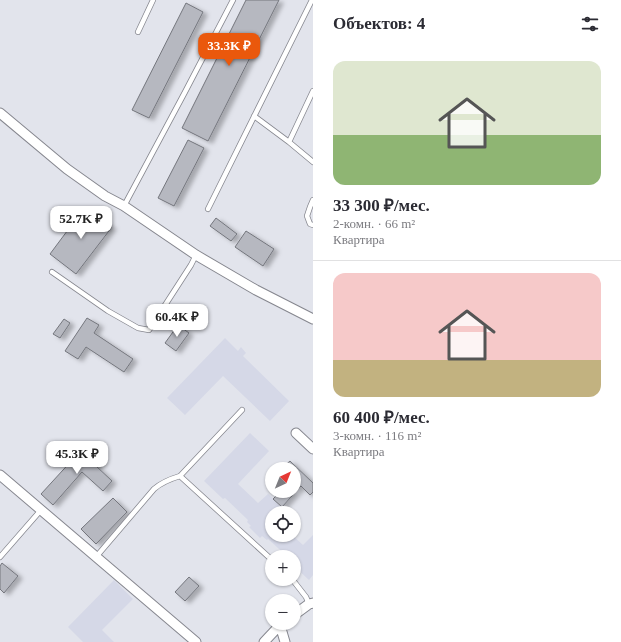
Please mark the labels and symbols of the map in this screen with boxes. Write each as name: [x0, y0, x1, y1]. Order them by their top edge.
pin: 33.3K ₽: [192, 33, 266, 67]
pin: 52.7K ₽: [44, 206, 118, 240]
pin: 60.4K ₽: [140, 304, 214, 338]
pin: 45.3K ₽: [40, 441, 114, 475]
north arrow: [265, 462, 301, 498]

